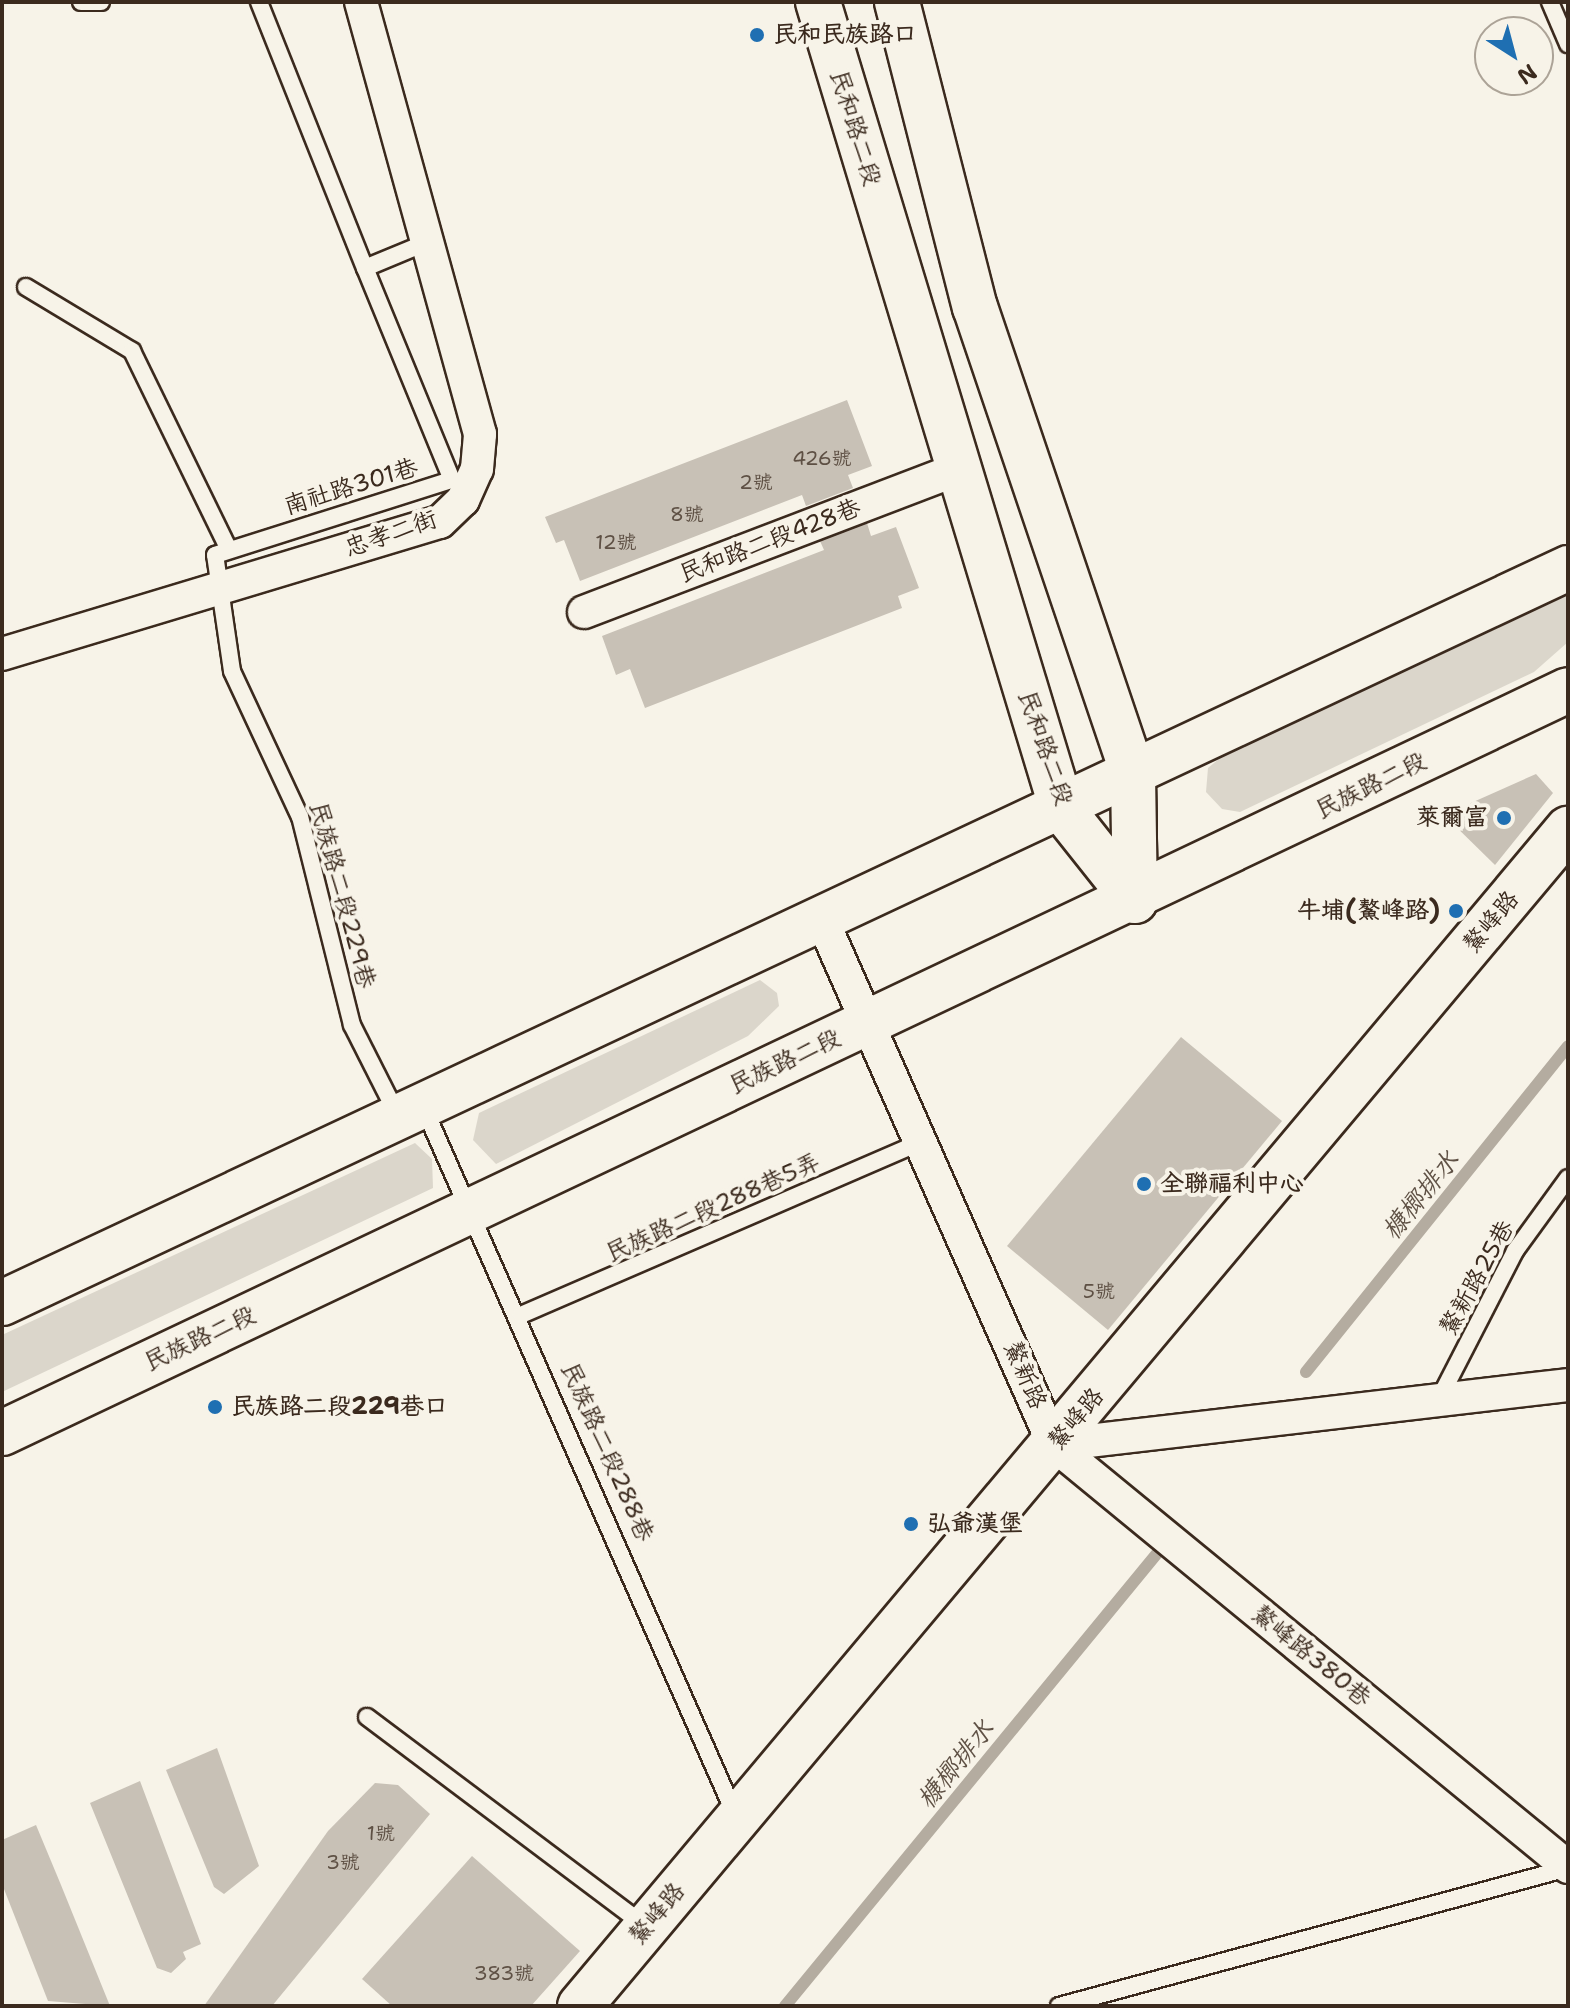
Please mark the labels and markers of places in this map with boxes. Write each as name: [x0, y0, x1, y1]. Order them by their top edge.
place label: 民和民族路口: [773, 21, 917, 49]
marker: 民和民族路口: [748, 26, 766, 44]
place label: 萊爾富: [1416, 804, 1488, 832]
marker: 萊爾富: [1495, 809, 1513, 827]
place label: 牛埔(鰲峰路): [1297, 897, 1440, 925]
marker: 牛埔(鰲峰路): [1447, 902, 1465, 920]
place label: 全聯福利中心: [1160, 1170, 1304, 1198]
marker: 全聯福利中心: [1135, 1175, 1153, 1193]
place label: 民族路二段229巷口: [231, 1393, 448, 1421]
marker: 民族路二段229巷口: [206, 1398, 224, 1416]
place label: 弘爺漢堡: [927, 1510, 1023, 1538]
marker: 弘爺漢堡: [902, 1515, 920, 1533]

